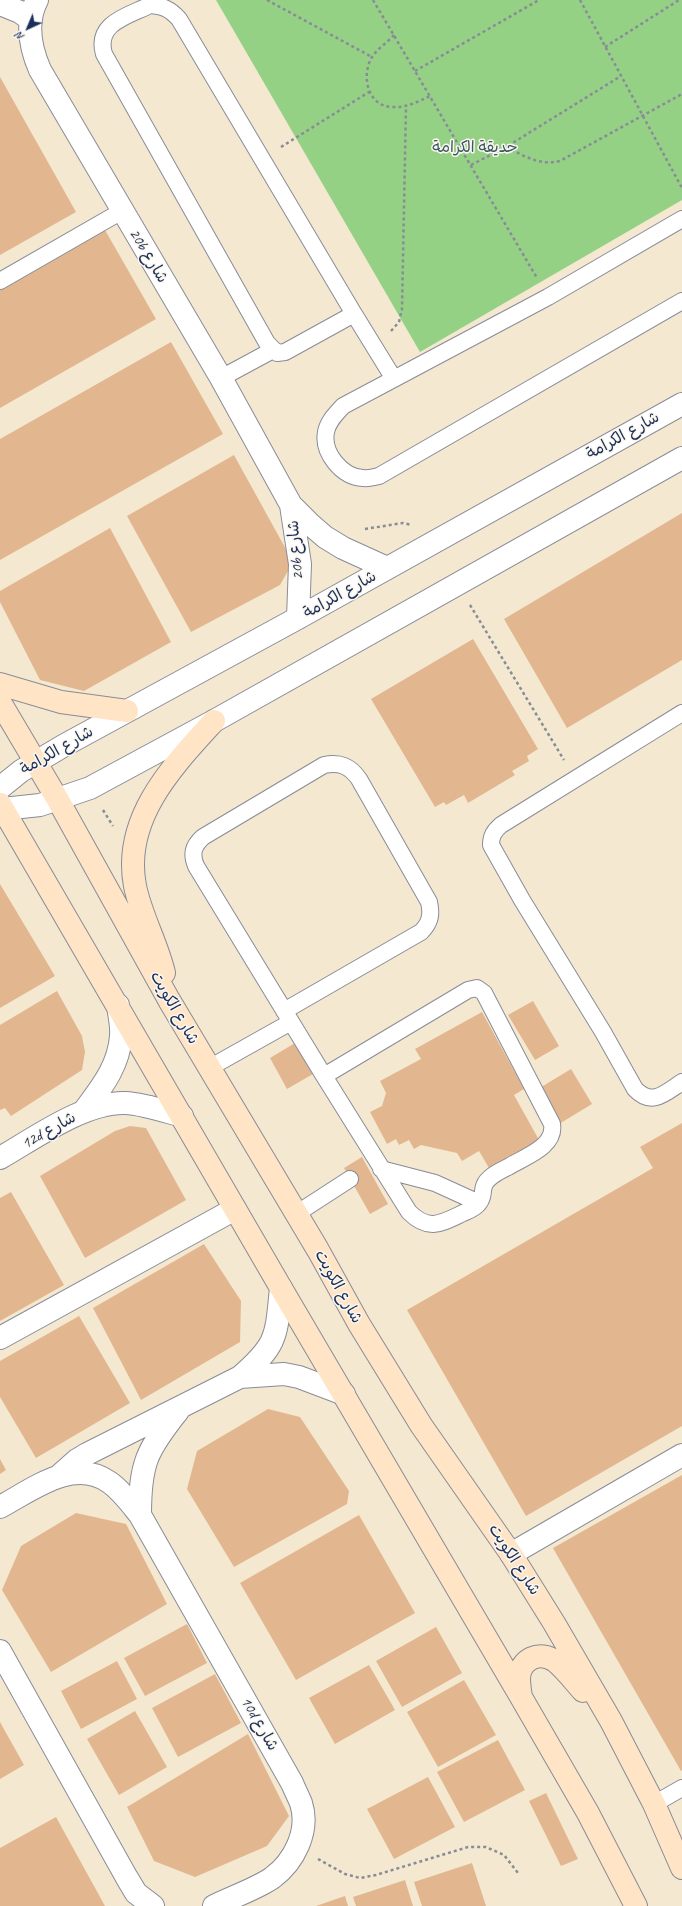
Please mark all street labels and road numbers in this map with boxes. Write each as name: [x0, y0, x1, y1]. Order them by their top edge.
street label: 20b شارع: [124, 225, 172, 287]
street label: شارع الكرامة: [583, 408, 663, 464]
street label: 20b شارع: [284, 519, 308, 581]
street label: شارع الكرامة: [300, 567, 380, 623]
street label: شارع الكرامة: [17, 722, 97, 780]
street label: شارع الكويت: [145, 968, 203, 1048]
street label: 12d شارع: [18, 1108, 80, 1154]
street label: شارع الكويت: [310, 1247, 366, 1327]
street label: شارع الكويت: [484, 1521, 544, 1599]
street label: 10d شارع: [236, 1694, 282, 1754]

